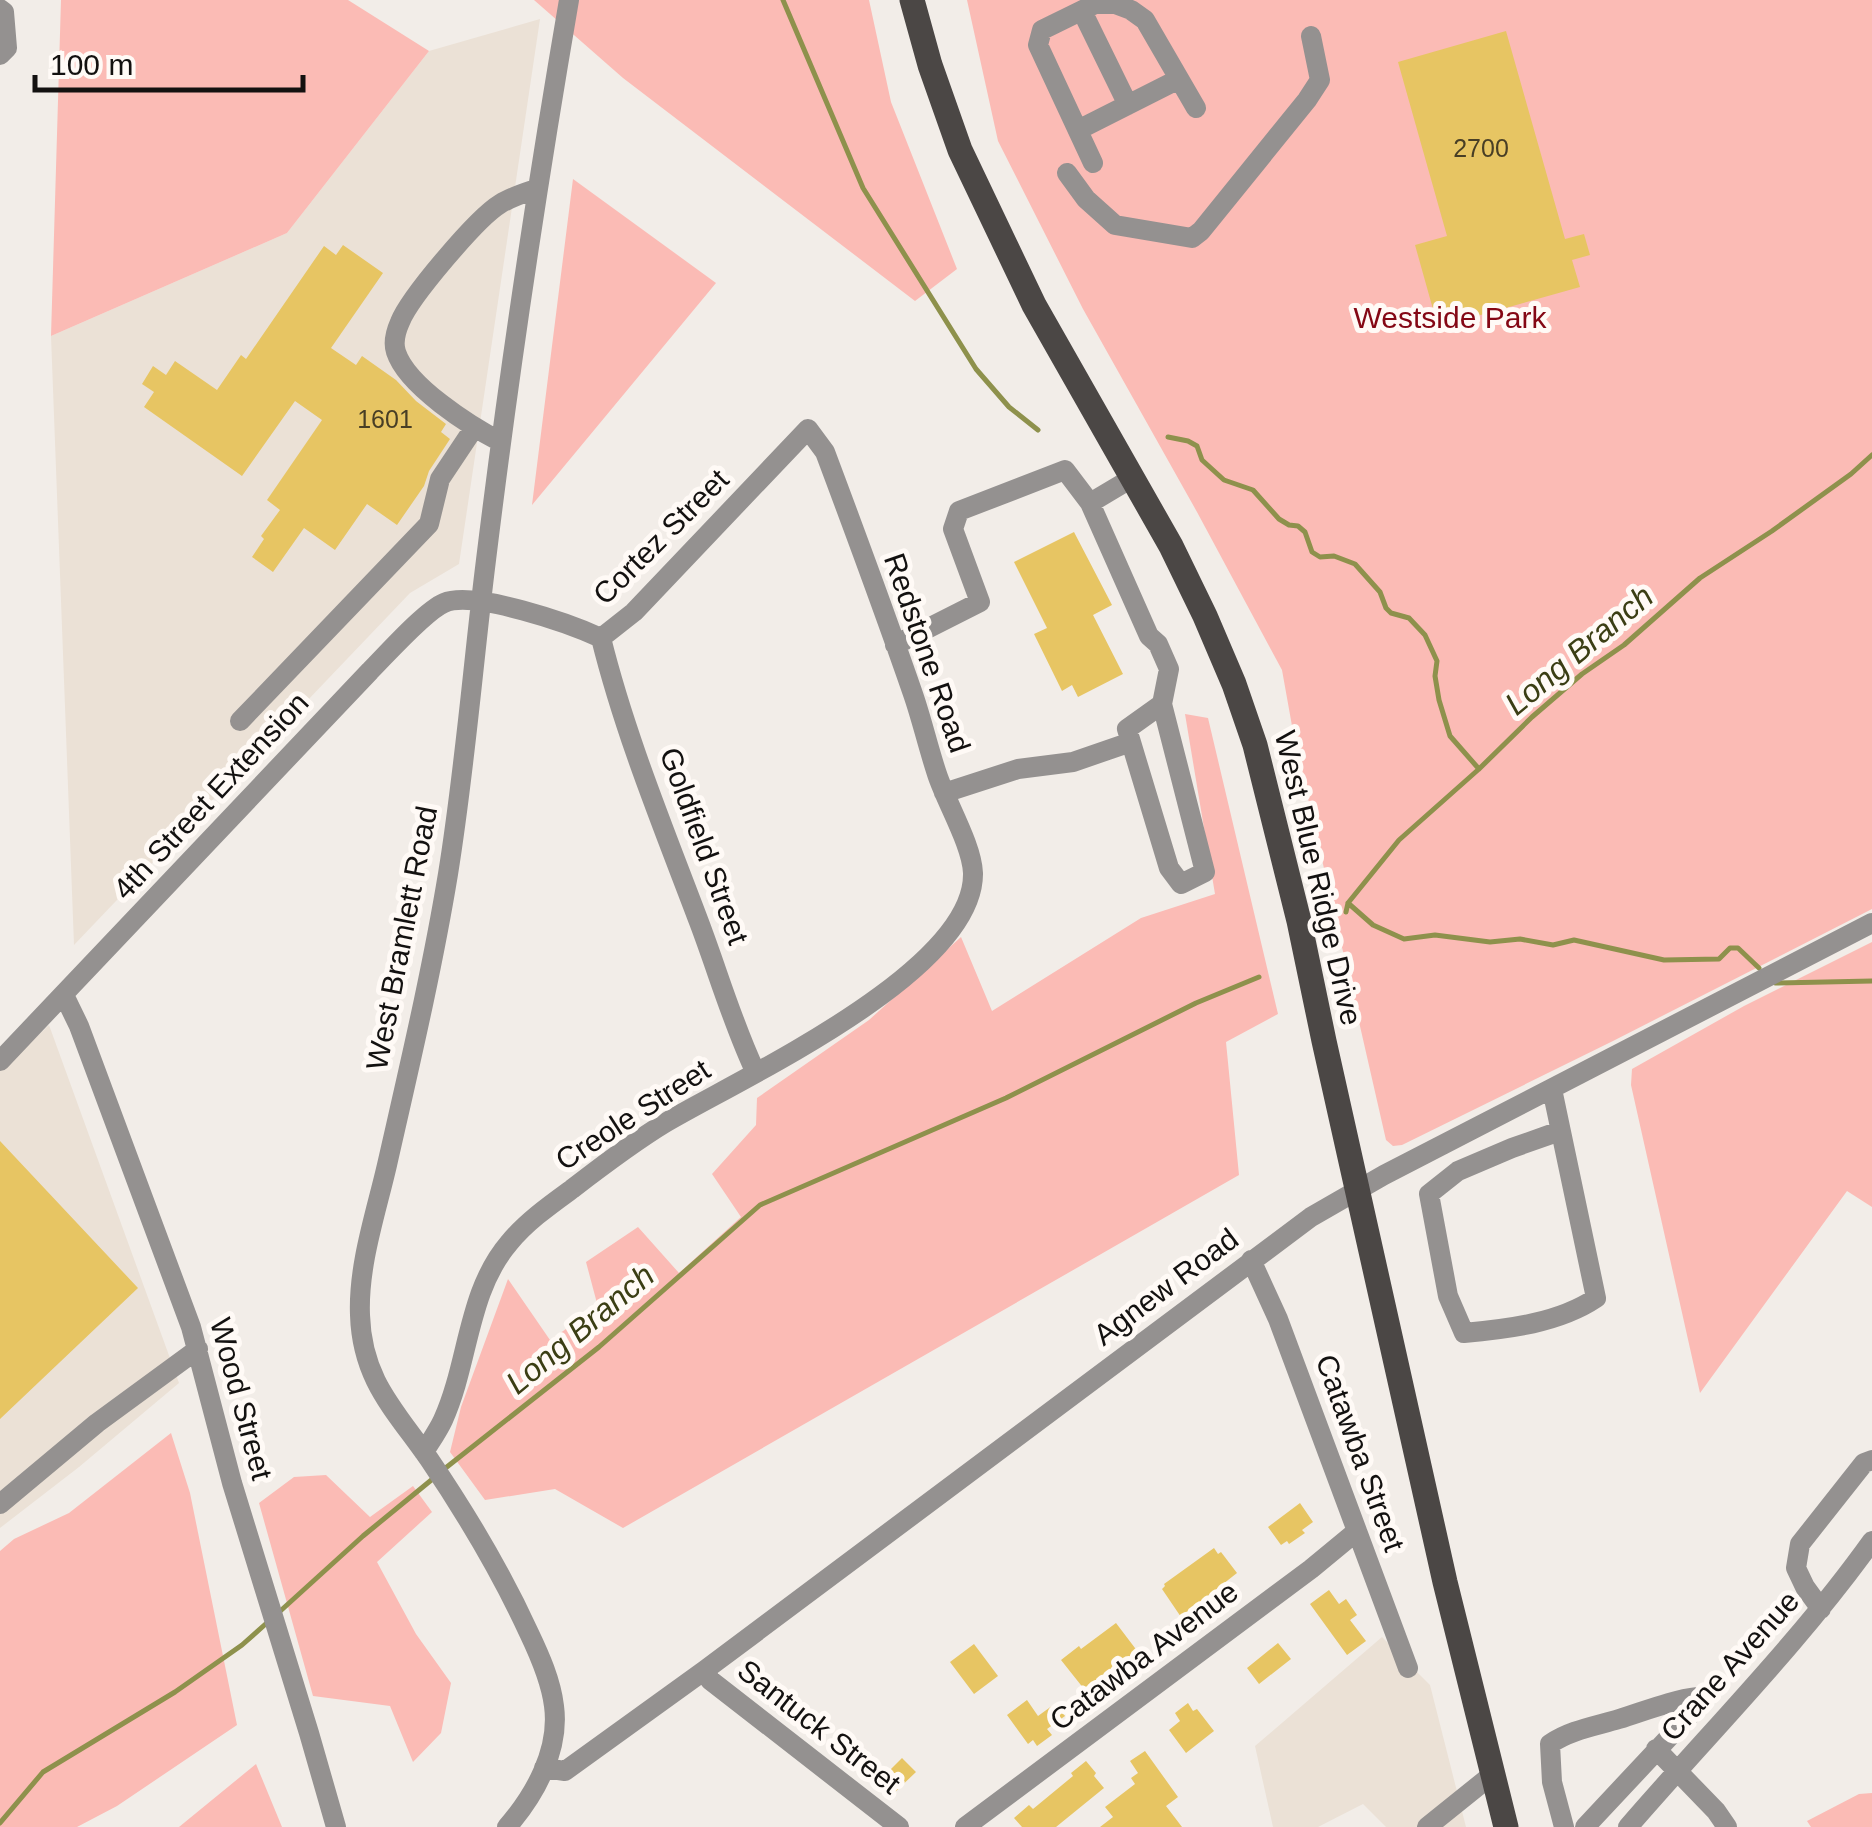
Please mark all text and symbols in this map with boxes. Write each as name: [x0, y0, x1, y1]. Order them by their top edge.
scale bar: [35, 30, 302, 92]
text: 100 m: [50, 48, 133, 81]
house number: 2700: [1453, 134, 1509, 162]
park label: Westside Park: [1354, 301, 1547, 334]
house number: 1601: [357, 405, 413, 433]
street label: Cortez Street: [586, 462, 735, 611]
street label: Redstone Road: [878, 549, 977, 757]
water label: Long Branch: [1498, 578, 1660, 722]
street label: 4th Street Extension: [106, 686, 315, 906]
street label: West Blue Ridge Drive: [1269, 727, 1368, 1028]
street label: Goldfield Street: [654, 743, 756, 949]
street label: West Bramlett Road: [360, 803, 443, 1073]
street label: Creole Street: [550, 1052, 716, 1177]
street label: Agnew Road: [1087, 1222, 1244, 1351]
water label: Long Branch: [499, 1257, 661, 1401]
street label: Wood Street: [204, 1314, 279, 1484]
street label: Catawba Street: [1310, 1350, 1412, 1556]
street label: Catawba Avenue: [1043, 1574, 1244, 1737]
street label: Crane Avenue: [1654, 1584, 1805, 1747]
street label: Santuck Street: [732, 1653, 908, 1801]

